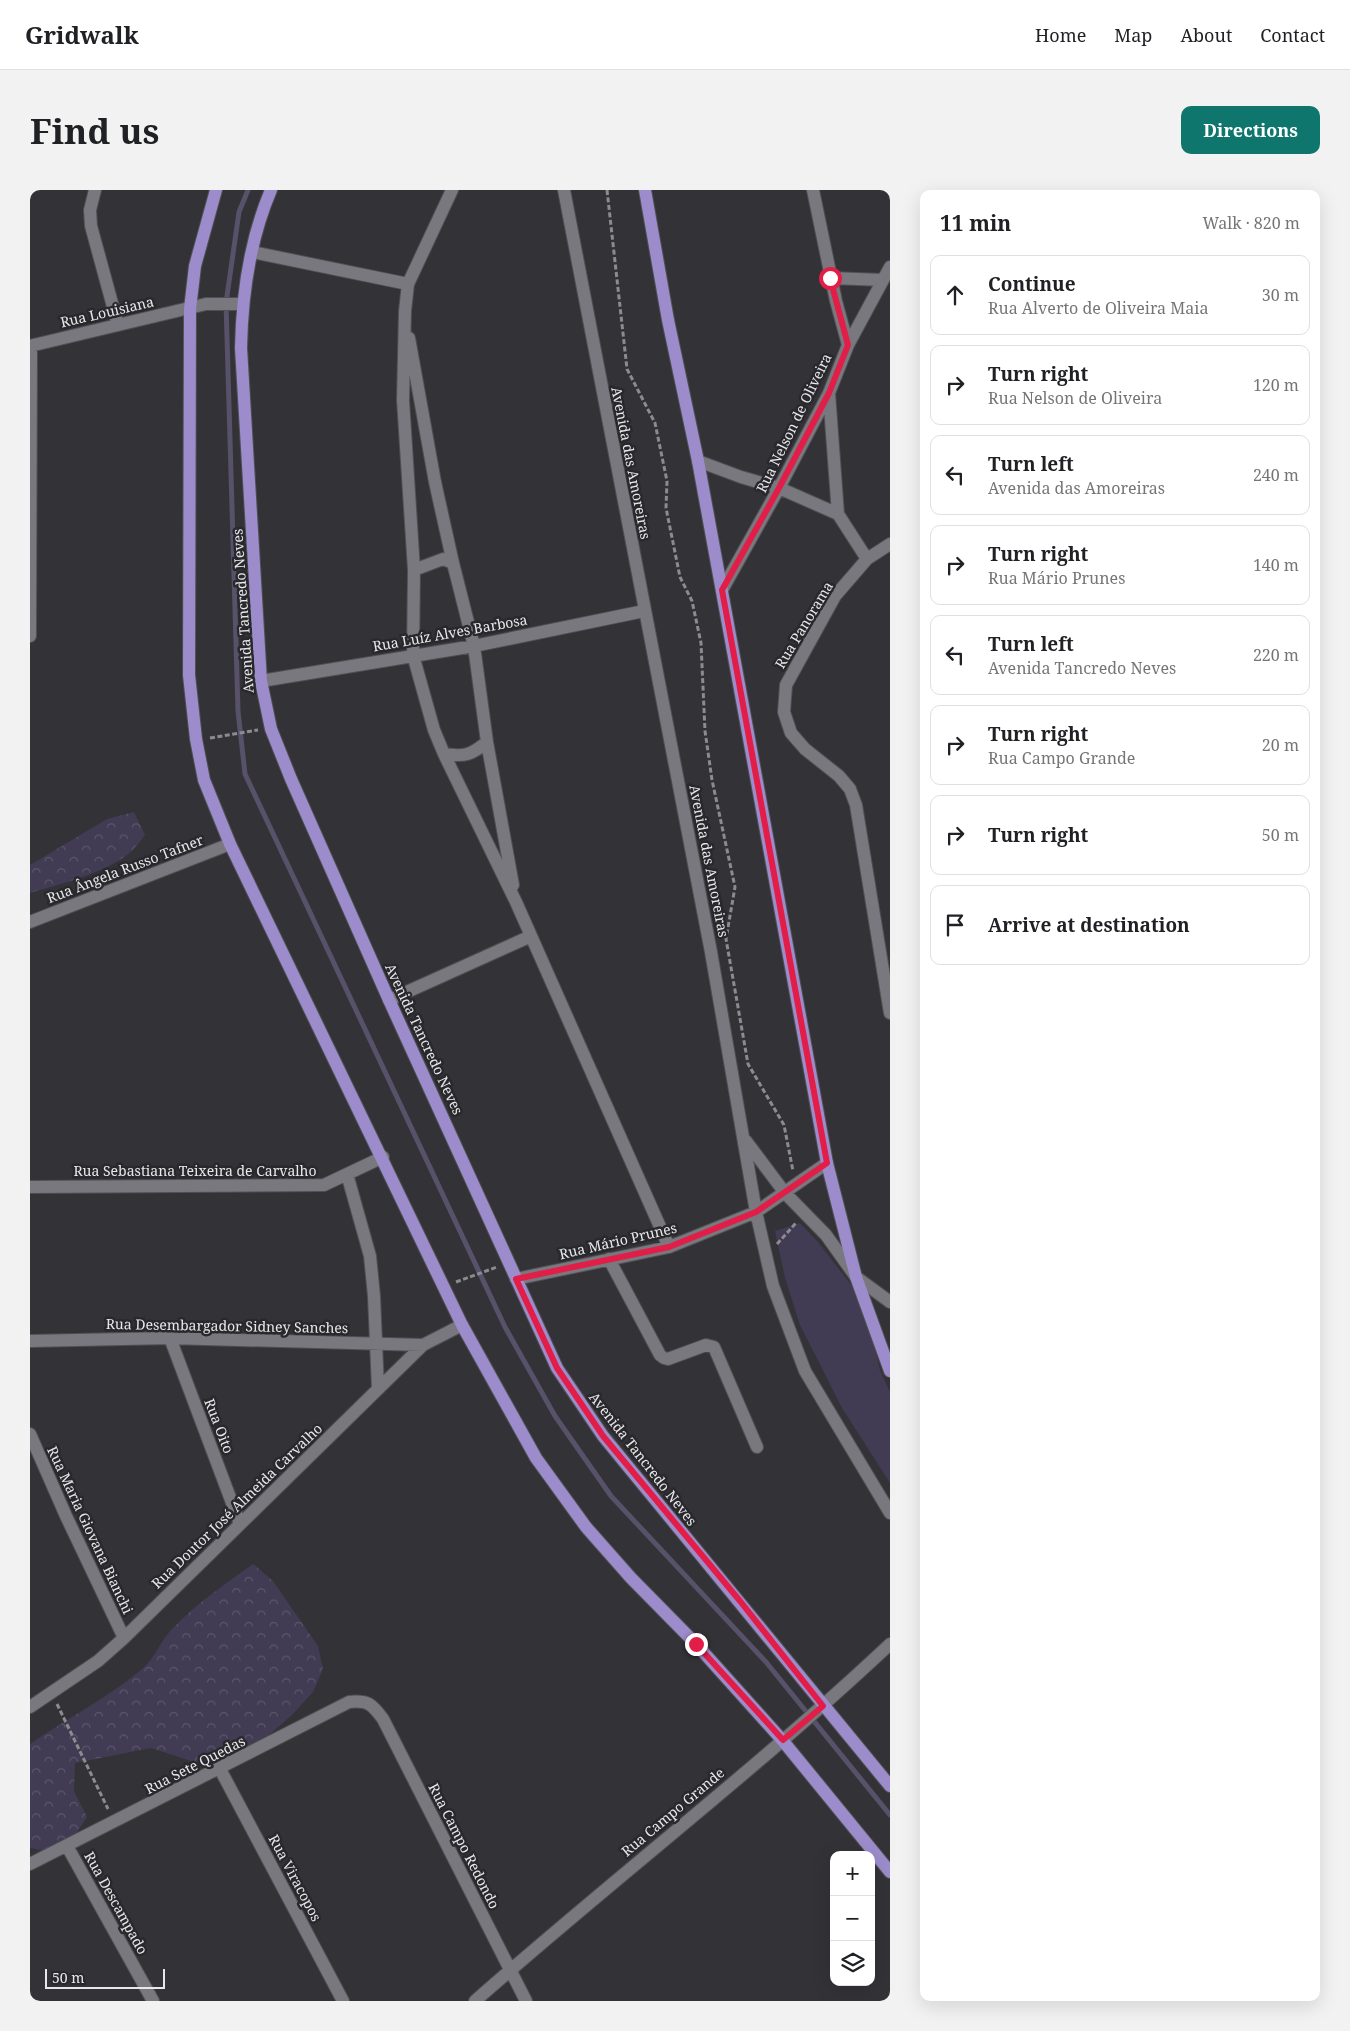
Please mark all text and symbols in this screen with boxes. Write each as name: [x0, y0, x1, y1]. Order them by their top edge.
text: Gridwalk: [25, 18, 139, 51]
text: Home: [1035, 23, 1086, 47]
text: Map: [1114, 23, 1152, 47]
text: About: [1180, 23, 1232, 47]
text: Contact: [1260, 23, 1325, 47]
button: Directions: [1181, 106, 1320, 154]
text: Find us: [30, 107, 159, 154]
text: 11 min: [940, 209, 1011, 237]
text: Walk · 820 m: [1203, 212, 1300, 234]
route start: [819, 267, 842, 290]
text: Continue: [988, 271, 1076, 297]
icon: ahead: [941, 281, 969, 309]
text: 30 m: [1262, 284, 1299, 306]
street label: Rua Louisiana: [58, 292, 156, 331]
text: Rua Alverto de Oliveira Maia: [988, 297, 1208, 319]
street label: Rua Nelson de Oliveira: [752, 350, 836, 495]
text: Turn right: [988, 361, 1088, 387]
icon: right: [941, 371, 969, 399]
text: 120 m: [1253, 374, 1299, 396]
street label: Avenida das Amoreiras: [607, 385, 656, 541]
text: Rua Nelson de Oliveira: [988, 387, 1162, 409]
text: Turn left: [988, 451, 1074, 477]
icon: left: [941, 461, 969, 489]
text: 240 m: [1253, 464, 1299, 486]
text: Avenida das Amoreiras: [988, 477, 1165, 499]
street label: Avenida Tancredo Neves: [227, 528, 258, 694]
text: Turn right: [988, 541, 1088, 567]
icon: right: [941, 551, 969, 579]
text: 140 m: [1253, 554, 1299, 576]
text: Rua Mário Prunes: [988, 567, 1125, 589]
street label: Rua Panorama: [770, 578, 837, 672]
street label: Rua Luíz Alves Barbosa: [371, 610, 529, 655]
text: Turn left: [988, 631, 1074, 657]
icon: left: [941, 641, 969, 669]
text: 220 m: [1253, 644, 1299, 666]
text: Avenida Tancredo Neves: [988, 657, 1176, 679]
text: Turn right: [988, 721, 1088, 747]
icon: right: [941, 731, 969, 759]
text: 20 m: [1262, 734, 1299, 756]
text: Rua Campo Grande: [988, 747, 1135, 769]
street label: Avenida das Amoreiras: [685, 783, 734, 939]
icon: right: [941, 821, 969, 849]
text: Turn right: [988, 822, 1088, 848]
text: 50 m: [1262, 824, 1299, 846]
street label: Rua Ângela Russo Tafner: [44, 830, 206, 907]
icon: arrive: [941, 911, 969, 939]
text: Arrive at destination: [988, 912, 1190, 938]
street label: Avenida Tancredo Neves: [381, 960, 468, 1117]
street label: Rua Sebastiana Teixeira de Carvalho: [73, 1161, 317, 1180]
street label: Rua Mário Prunes: [557, 1218, 679, 1263]
street label: Rua Desembargador Sidney Sanches: [106, 1314, 348, 1337]
street label: Avenida Tancredo Neves: [585, 1388, 702, 1529]
street label: Rua Oito: [200, 1396, 239, 1456]
street label: Rua Doutor José Almeida Carvalho: [147, 1419, 326, 1593]
street label: Rua Maria Giovana Bianchi: [43, 1443, 138, 1617]
route end: [685, 1633, 708, 1656]
street label: Rua Sete Quedas: [141, 1731, 248, 1798]
street label: Rua Campo Grande: [617, 1763, 728, 1860]
street label: Rua Campo Redondo: [425, 1780, 504, 1912]
street label: Rua Viracopos: [265, 1831, 326, 1924]
street label: Rua Descampado: [80, 1848, 153, 1958]
map controls: [830, 1851, 875, 1986]
button: +: [830, 1851, 875, 1896]
button: −: [830, 1896, 875, 1941]
button: layers: [830, 1941, 875, 1986]
scale bar: [45, 1966, 165, 1989]
text: 50 m: [52, 1968, 85, 1987]

